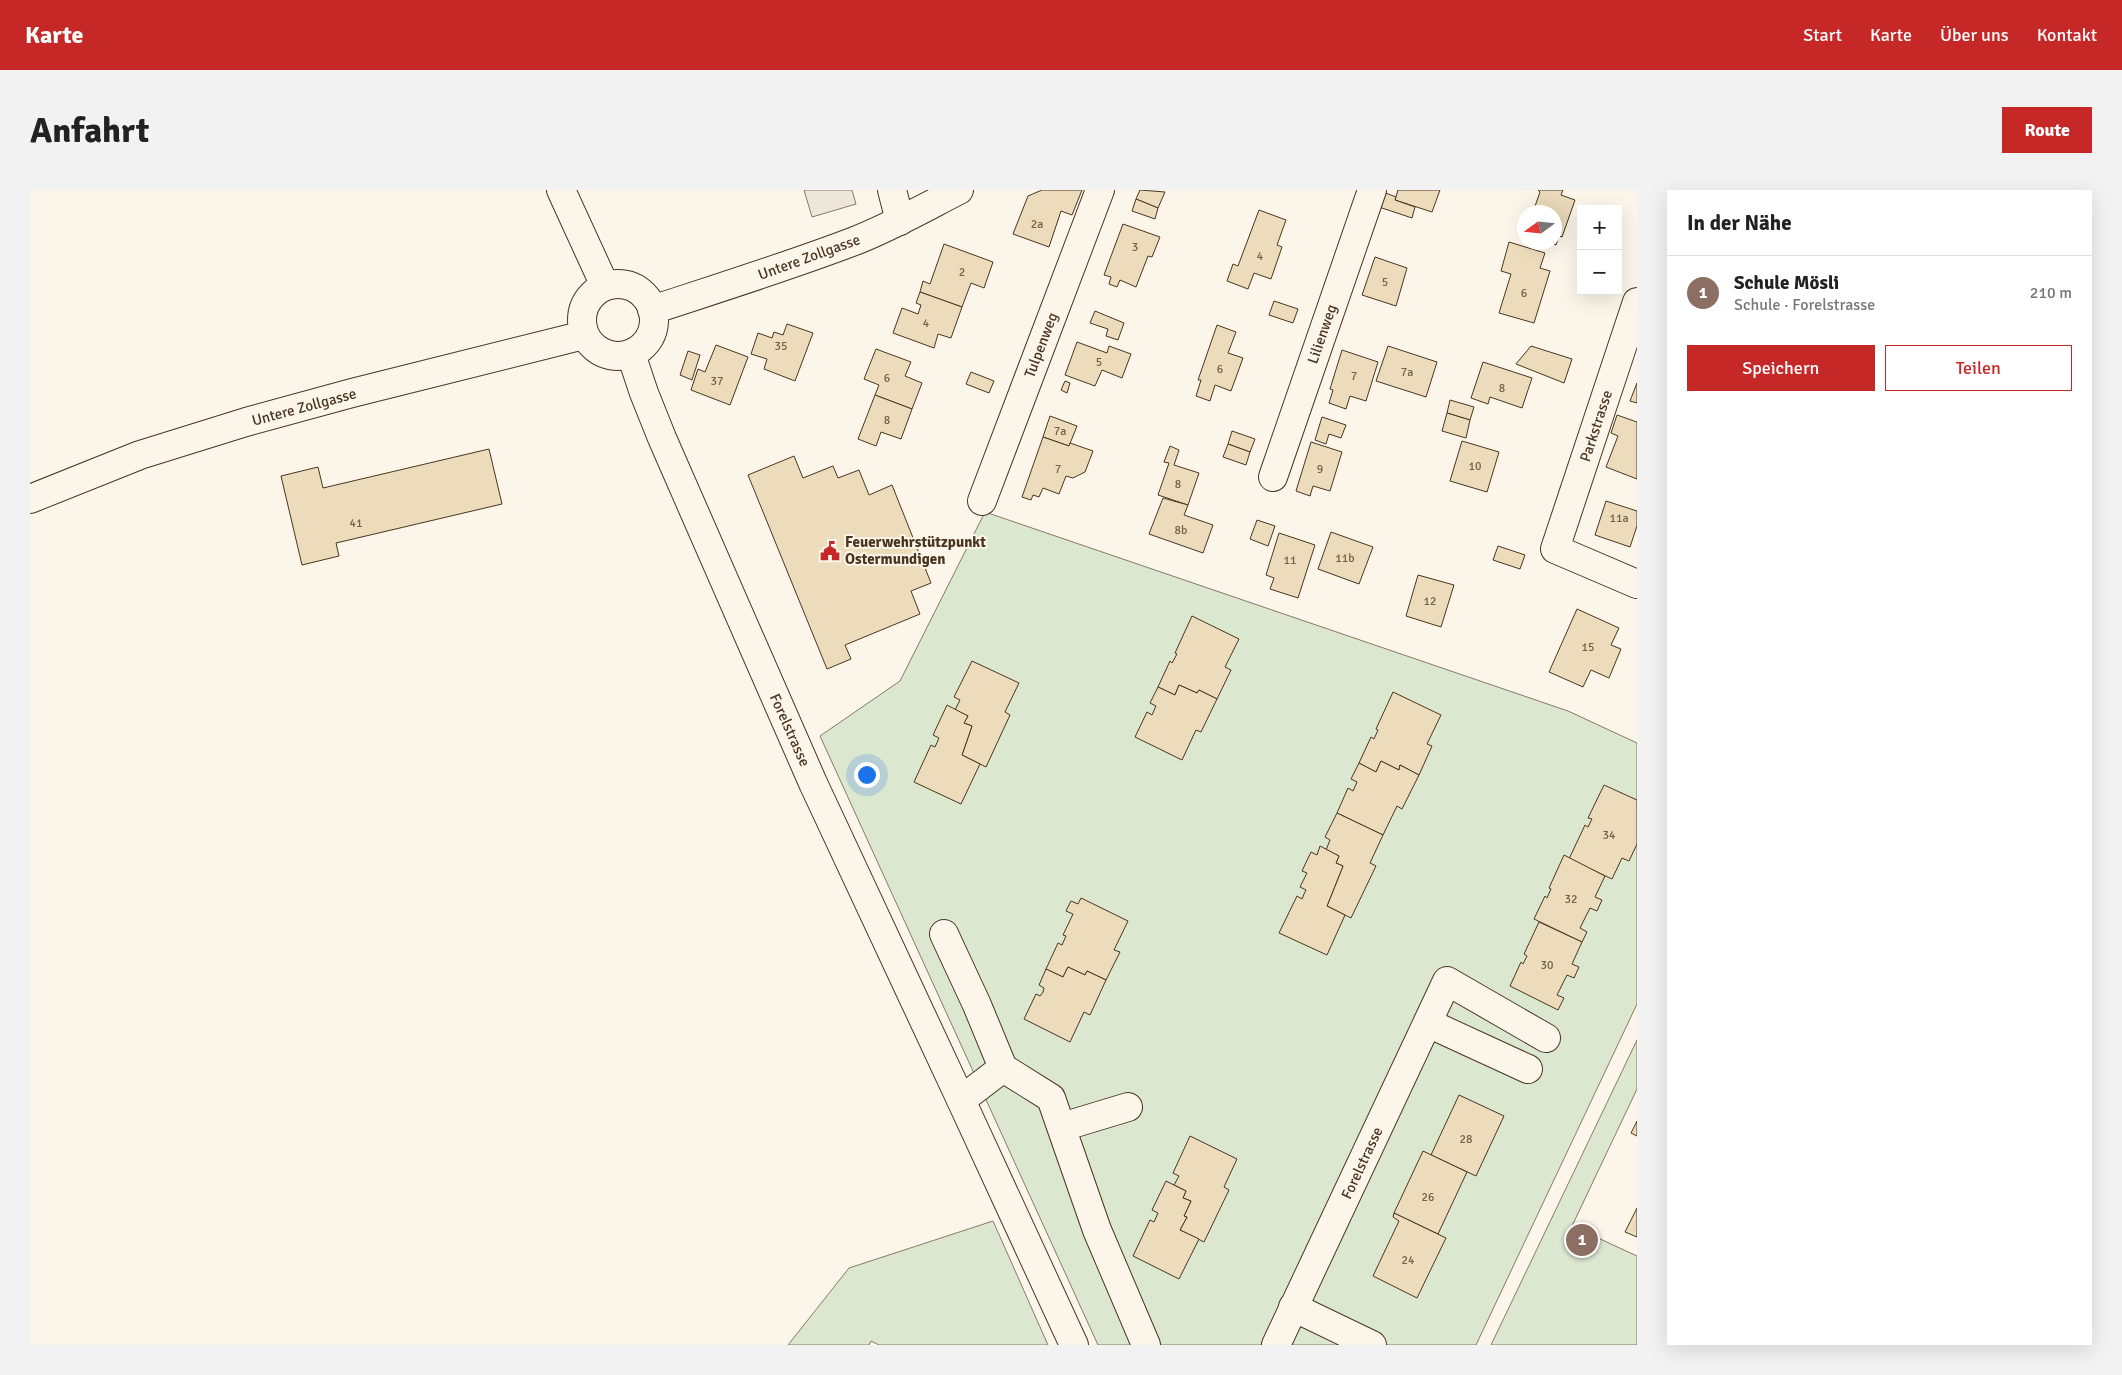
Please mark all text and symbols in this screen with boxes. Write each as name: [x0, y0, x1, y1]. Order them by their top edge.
text: Karte: [25, 20, 83, 50]
text: Start: [1803, 24, 1842, 46]
text: Karte: [1870, 24, 1912, 46]
text: Über uns: [1940, 24, 2009, 46]
text: Kontakt: [2037, 24, 2097, 46]
button: Route: [2002, 107, 2092, 153]
text: Anfahrt: [30, 109, 149, 152]
north arrow: [1517, 205, 1562, 250]
map controls: [1577, 205, 1622, 295]
button: +: [1577, 205, 1622, 250]
text: In der Nähe: [1687, 210, 1792, 236]
house number: 2a: [1031, 217, 1043, 232]
street label: Untere Zollgasse: [755, 230, 863, 284]
house number: 3: [1132, 240, 1138, 255]
house number: 4: [1257, 249, 1264, 264]
button: −: [1577, 250, 1622, 295]
house number: 2: [959, 265, 965, 280]
text: Schule Mösli: [1734, 271, 1839, 295]
house number: 5: [1382, 275, 1388, 290]
text: 1: [1699, 283, 1707, 303]
text: 210 m: [2030, 283, 2072, 303]
house number: 6: [1521, 286, 1527, 301]
text: Schule · Forelstrasse: [1734, 295, 1875, 315]
street label: Lilienweg: [1303, 302, 1341, 366]
street label: Tulpenweg: [1020, 310, 1062, 380]
house number: 4: [923, 316, 930, 331]
house number: 35: [775, 339, 787, 354]
button: Speichern: [1687, 345, 1875, 391]
button: Teilen: [1885, 345, 2072, 391]
house number: 5: [1096, 355, 1102, 370]
house number: 6: [1217, 362, 1223, 377]
house number: 7a: [1401, 365, 1413, 380]
house number: 7: [1351, 369, 1357, 384]
house number: 6: [884, 371, 890, 386]
house number: 37: [711, 374, 723, 389]
house number: 8: [1499, 381, 1505, 396]
street label: Untere Zollgasse: [250, 384, 358, 430]
street label: Parkstrasse: [1576, 388, 1616, 464]
house number: 8: [884, 413, 890, 428]
house number: 7a: [1054, 424, 1066, 439]
house number: 10: [1469, 459, 1481, 474]
house number: 7: [1055, 462, 1061, 477]
house number: 9: [1317, 462, 1323, 477]
house number: 8: [1175, 477, 1181, 492]
house number: 11a: [1609, 511, 1629, 526]
house number: 41: [350, 516, 362, 531]
house number: 8b: [1175, 523, 1187, 538]
place label: Feuerwehrstützpunkt Ostermundigen: [845, 533, 986, 568]
public building icon: Feuerwehrstützpunkt Ostermundigen: [819, 540, 841, 562]
house number: 11b: [1335, 551, 1355, 566]
house number: 11: [1284, 553, 1296, 568]
house number: 12: [1424, 594, 1436, 609]
house number: 15: [1582, 640, 1594, 655]
street label: Forelstrasse: [766, 691, 814, 769]
your location: [854, 762, 880, 788]
house number: 34: [1603, 828, 1616, 843]
house number: 32: [1565, 892, 1577, 907]
house number: 30: [1541, 958, 1553, 973]
street label: Forelstrasse: [1337, 1124, 1387, 1202]
house number: 28: [1460, 1132, 1472, 1147]
house number: 26: [1422, 1190, 1434, 1205]
pin: 1: [1566, 1221, 1598, 1259]
house number: 24: [1402, 1253, 1415, 1268]

